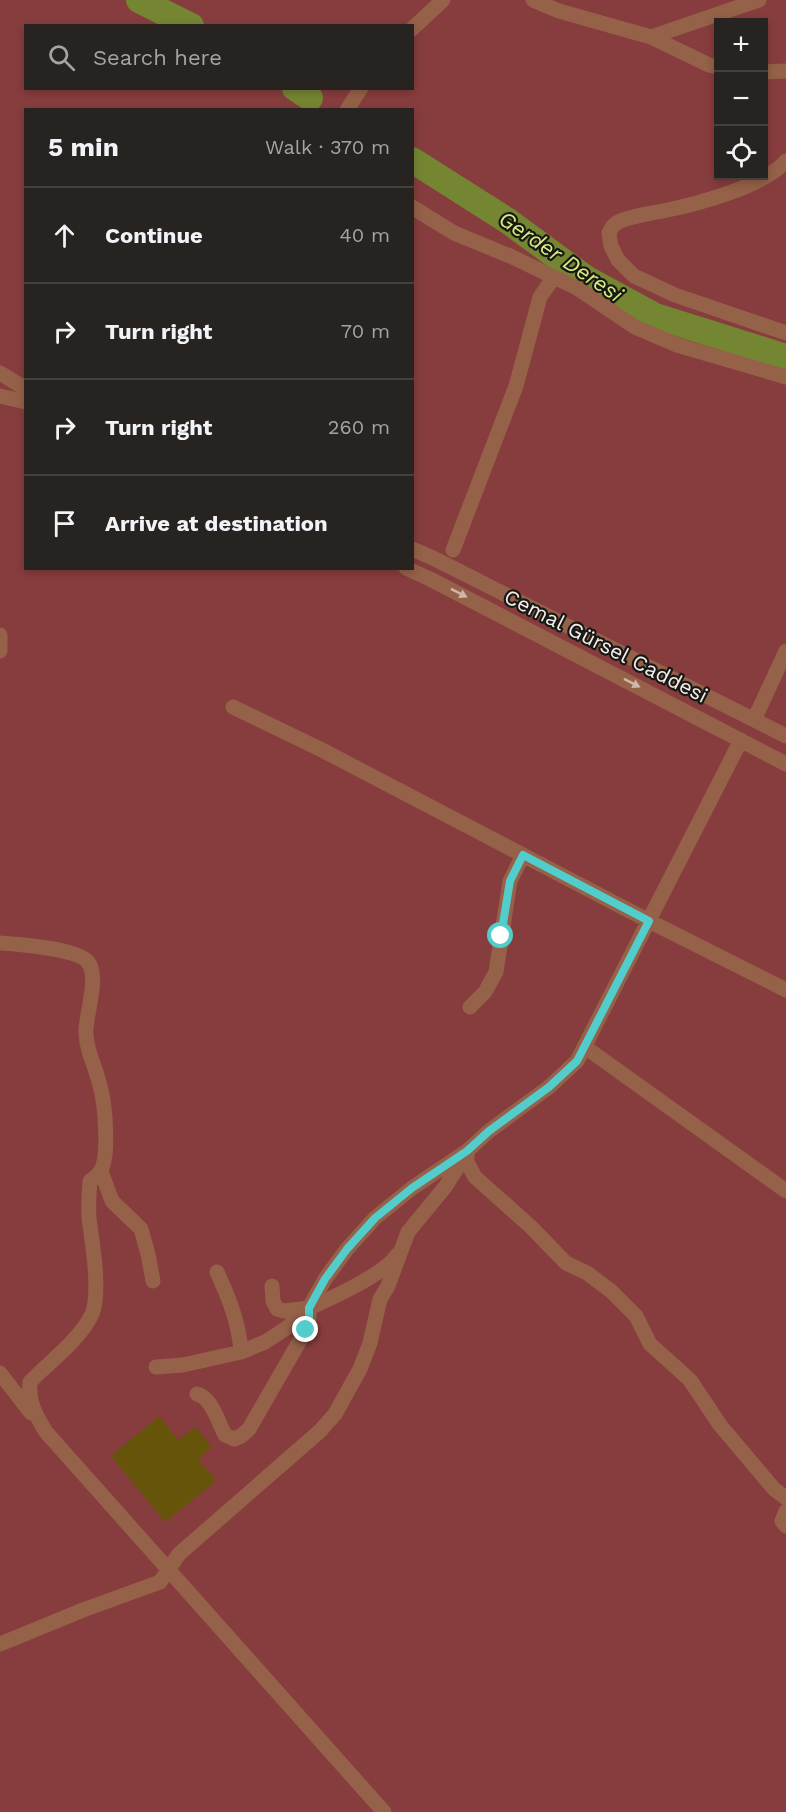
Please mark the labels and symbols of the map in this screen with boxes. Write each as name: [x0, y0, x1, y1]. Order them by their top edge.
water label: Gerder Deresi: [494, 206, 628, 308]
street label: Cemal Gürsel Caddesi: [500, 583, 712, 708]
one-way arrow: [450, 589, 467, 598]
one-way arrow: [623, 678, 640, 688]
route start: [487, 922, 513, 948]
route end: [292, 1316, 318, 1342]

